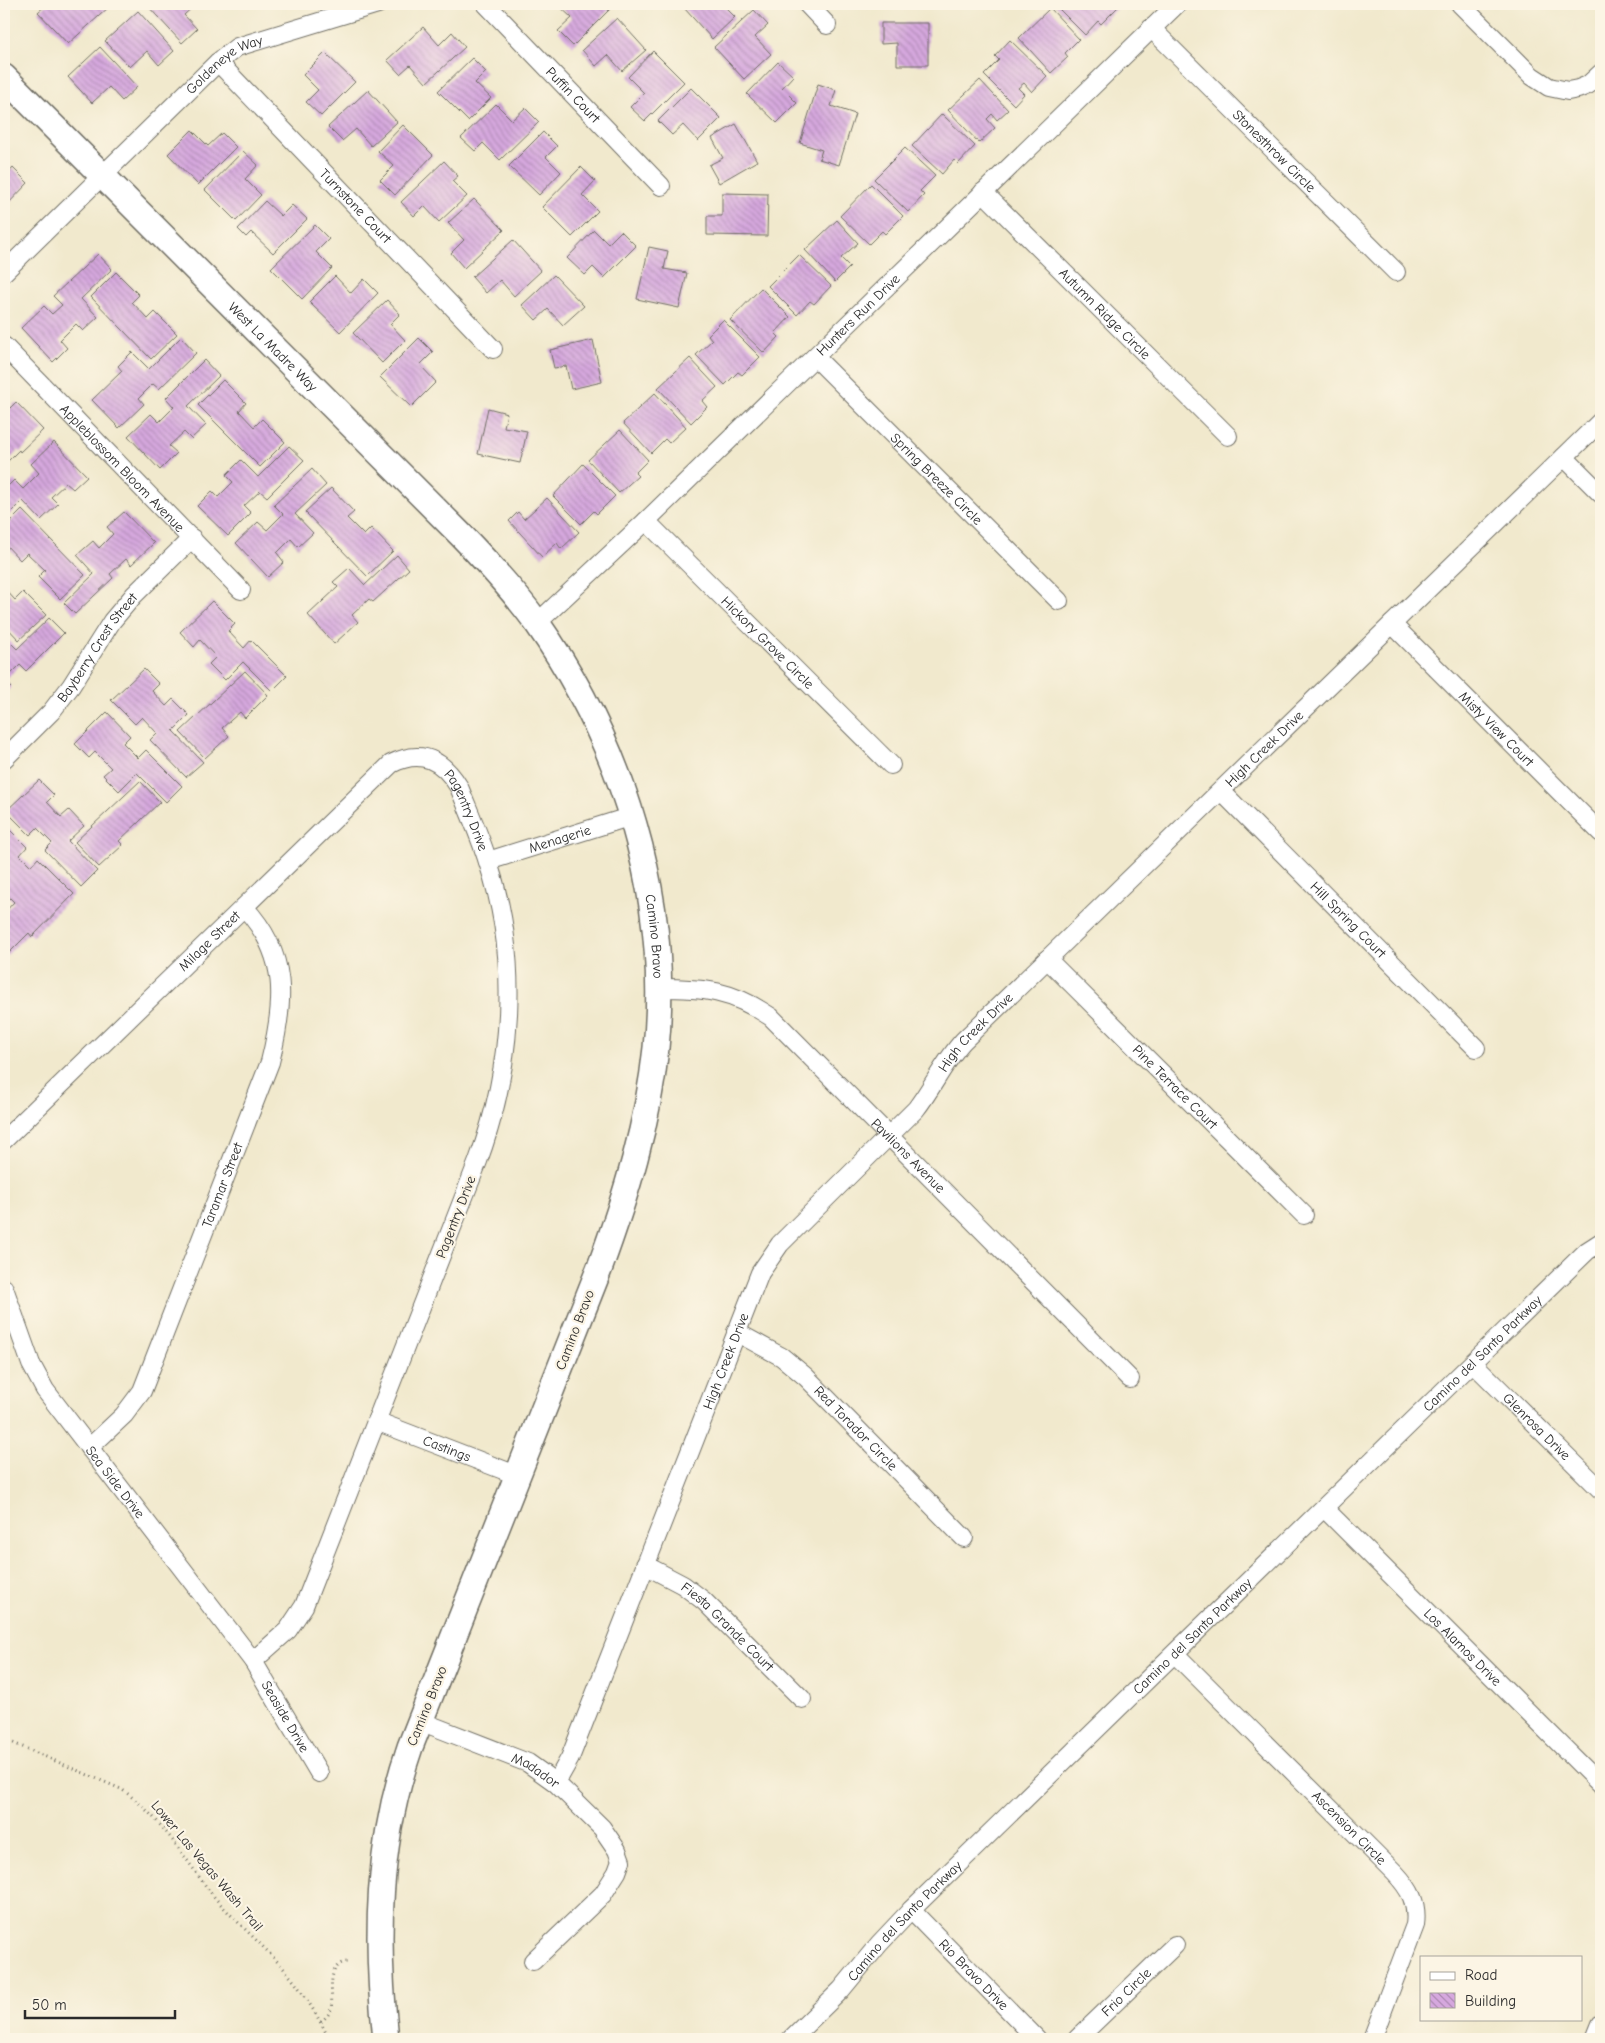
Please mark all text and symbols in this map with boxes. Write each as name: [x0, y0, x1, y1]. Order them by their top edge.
street label: Goldeneye Way: [182, 31, 265, 97]
street label: Puffin Court: [543, 63, 605, 127]
street label: Stonesthrow Circle: [1229, 106, 1319, 196]
street label: Turnstone Court: [316, 165, 396, 247]
street label: Autumn Ridge Circle: [1056, 264, 1154, 363]
street label: Hunters Run Drive: [813, 270, 903, 359]
street label: West La Madre Way: [225, 298, 322, 396]
street label: Appleblossom Bloom Avenue: [56, 400, 188, 535]
street label: Spring Breeze Circle: [887, 429, 986, 528]
street label: Bayberry Crest Street: [53, 588, 141, 705]
street label: Hickory Grove Circle: [718, 593, 818, 692]
street label: Misty View Court: [1456, 688, 1538, 770]
street label: High Creek Drive: [1221, 707, 1307, 790]
street label: Pagentry Drive: [441, 766, 492, 853]
street label: Menagerie: [527, 821, 593, 856]
street label: Hill Spring Court: [1307, 878, 1391, 962]
street label: Camino Bravo: [642, 893, 667, 979]
street label: Milage Street: [175, 906, 244, 974]
street label: High Creek Drive: [934, 989, 1016, 1075]
street label: Pine Terrace Court: [1129, 1041, 1222, 1133]
street label: Pavilions Avenue: [868, 1115, 949, 1196]
street label: Taramar Street: [198, 1139, 247, 1230]
street label: Pagentry Drive: [432, 1173, 480, 1261]
street label: Camino Bravo: [552, 1287, 598, 1373]
street label: Camino del Santo Parkway: [1419, 1291, 1546, 1415]
street label: High Creek Drive: [699, 1310, 752, 1412]
street label: Red Torador Circle: [811, 1382, 901, 1474]
street label: Glenrosa Drive: [1500, 1389, 1574, 1464]
street label: Castings: [421, 1431, 473, 1465]
street label: Sea Side Drive: [82, 1442, 149, 1522]
street label: Camino del Santo Parkway: [1129, 1574, 1256, 1698]
street label: Fiesta Grande Court: [678, 1578, 778, 1675]
street label: Los Alamos Drive: [1421, 1605, 1505, 1689]
street label: Camino Bravo: [403, 1664, 451, 1748]
street label: Seaside Drive: [258, 1677, 313, 1755]
street label: Madador: [509, 1749, 564, 1792]
street label: Ascension Circle: [1309, 1787, 1390, 1868]
street label: Lower Las Vegas Wash Trail: [147, 1797, 267, 1935]
street label: Camino del Santo Parkway: [844, 1856, 966, 1984]
street label: Rio Bravo Drive: [935, 1935, 1012, 2013]
legend: [1420, 1956, 1582, 2020]
street label: Frio Circle: [1098, 1964, 1155, 2020]
text: Road: [1465, 1966, 1497, 1984]
scale bar: [25, 1988, 175, 2020]
text: Building: [1465, 1992, 1516, 2010]
text: 50 m: [32, 1996, 67, 2014]

